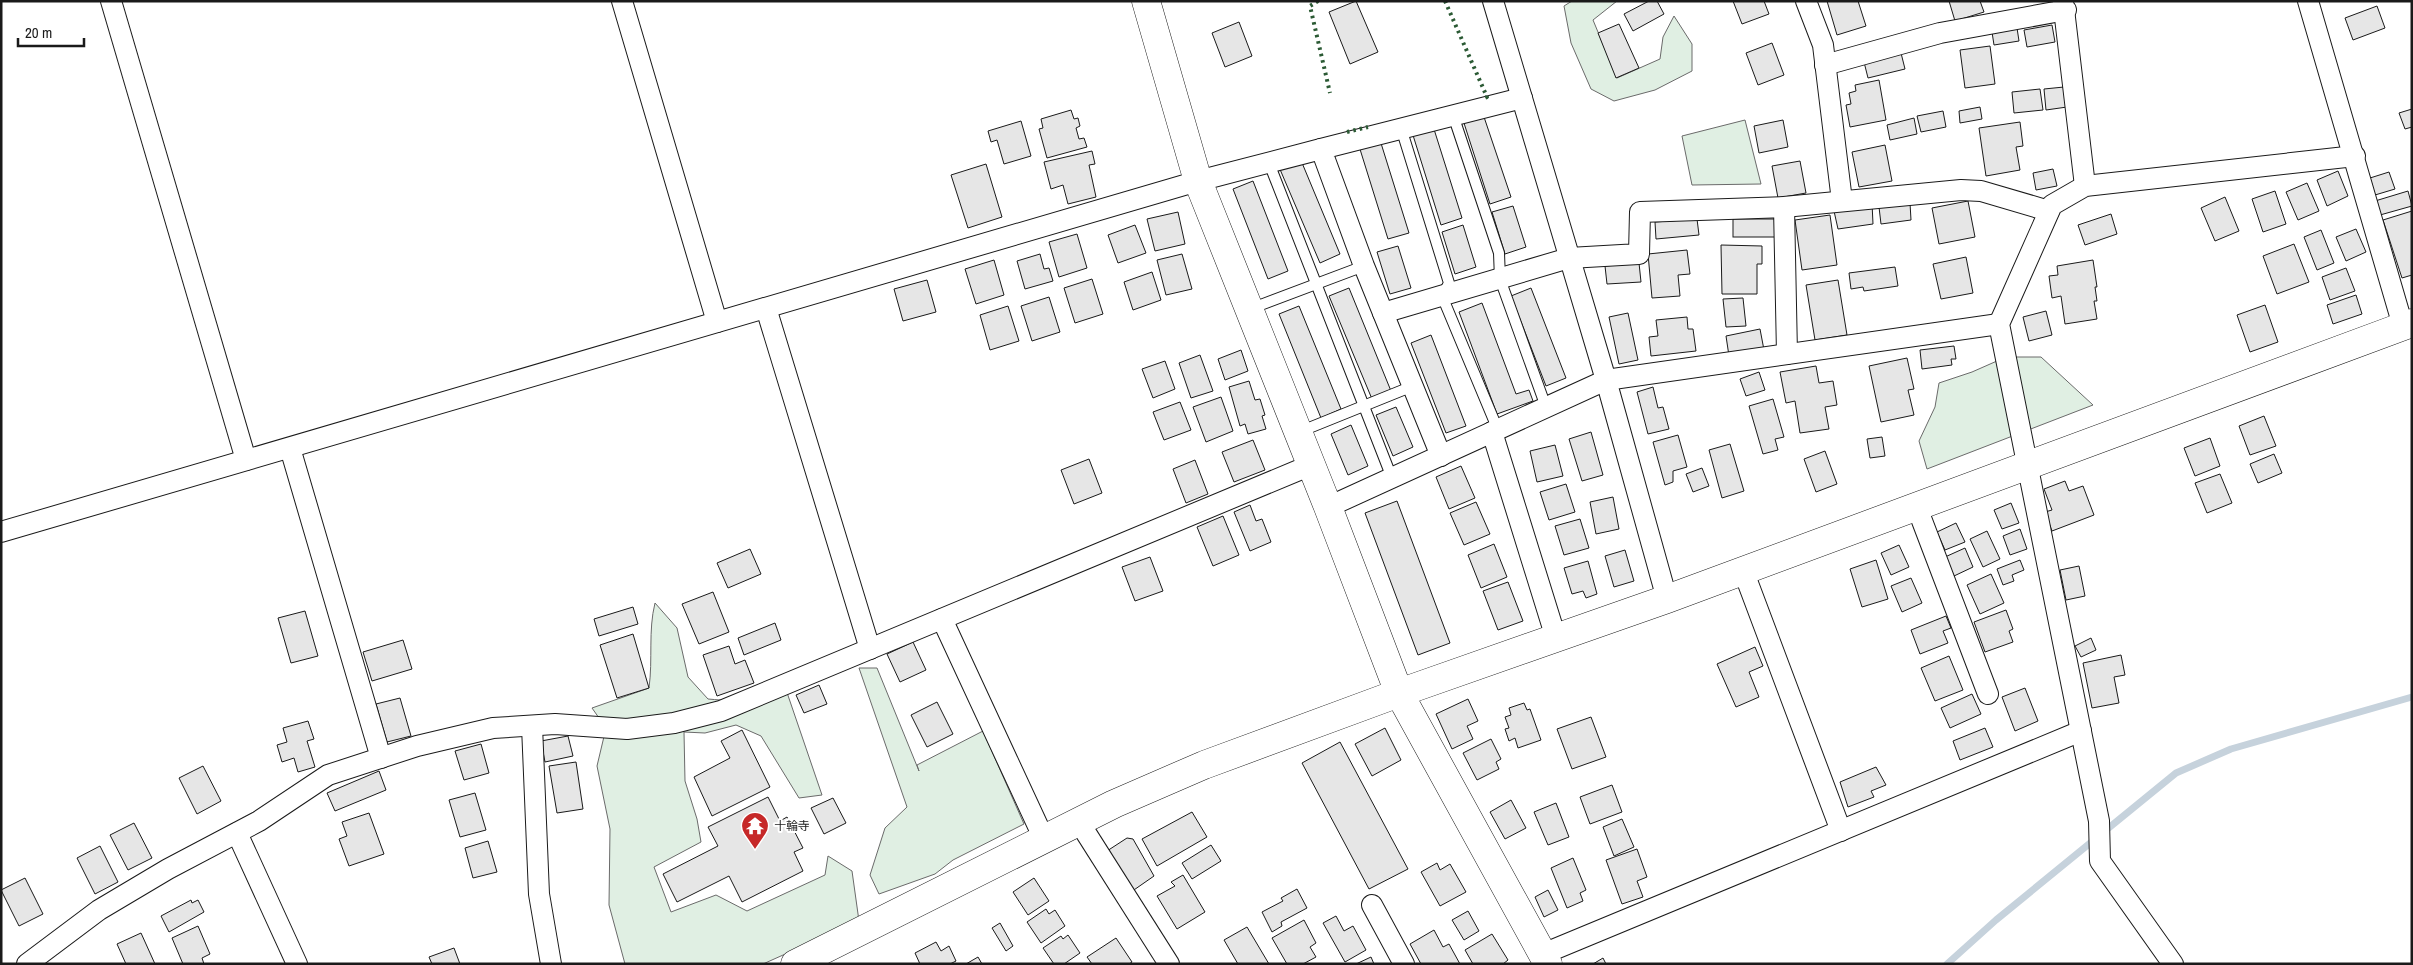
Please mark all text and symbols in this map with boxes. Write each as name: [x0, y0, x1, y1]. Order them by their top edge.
scale bar: [18, 15, 84, 47]
text: 20 m: [25, 22, 52, 43]
temple icon: 十輪寺: [740, 811, 770, 850]
place label: 十輪寺: [774, 818, 810, 834]

